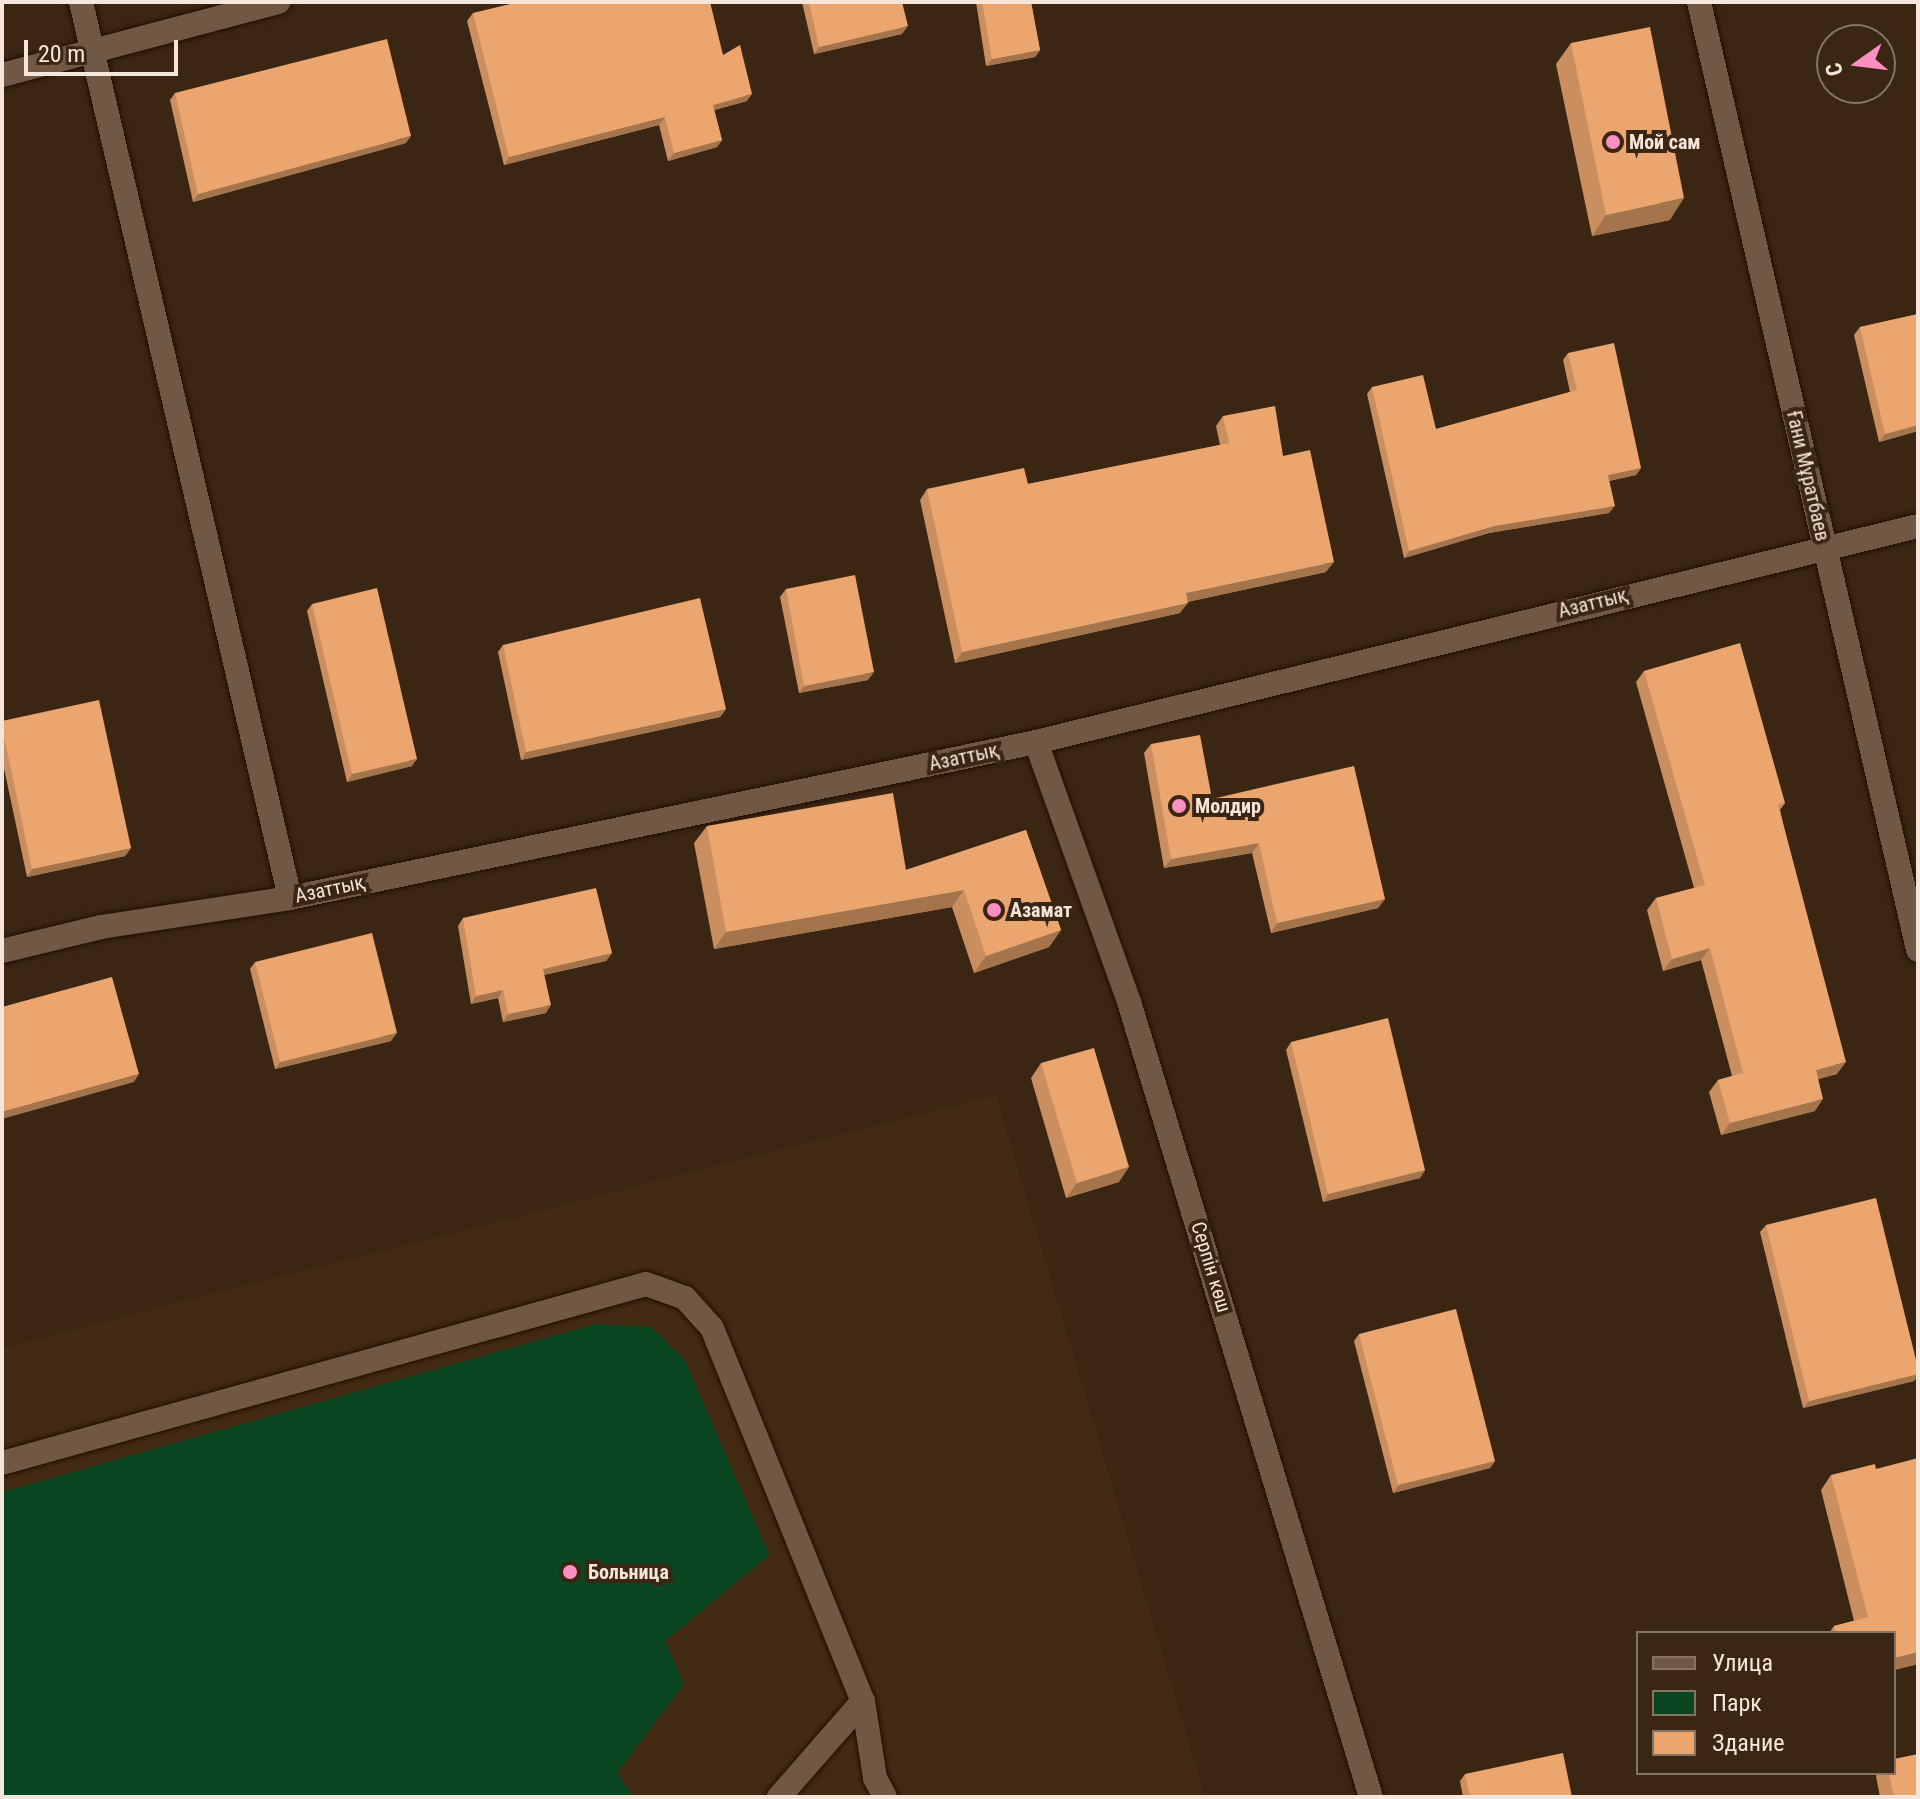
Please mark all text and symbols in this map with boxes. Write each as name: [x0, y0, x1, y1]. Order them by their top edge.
scale bar: [28, 24, 182, 74]
north arrow: [1816, 24, 1896, 104]
text: 20 m: [38, 40, 85, 68]
text: С: [1821, 60, 1848, 79]
place label: Мой сам: [1629, 130, 1701, 154]
marker: Мой сам: [1604, 133, 1622, 151]
street label: Ғани Мұратбаев: [1781, 409, 1835, 543]
street label: Азаттық: [1556, 583, 1630, 623]
street label: Азаттық: [927, 738, 1001, 776]
place label: Молдир: [1195, 794, 1261, 818]
marker: Молдир: [1170, 797, 1188, 815]
street label: Азаттық: [293, 870, 367, 908]
place label: Азамат: [1010, 898, 1072, 922]
marker: Азамат: [985, 901, 1003, 919]
street label: Серпін көш: [1186, 1219, 1236, 1315]
place label: Больница: [588, 1560, 669, 1584]
marker: Больница: [559, 1561, 581, 1583]
legend: [1636, 1631, 1896, 1775]
text: Улица: [1712, 1649, 1773, 1677]
text: Парк: [1712, 1689, 1762, 1717]
text: Здание: [1712, 1729, 1784, 1757]

